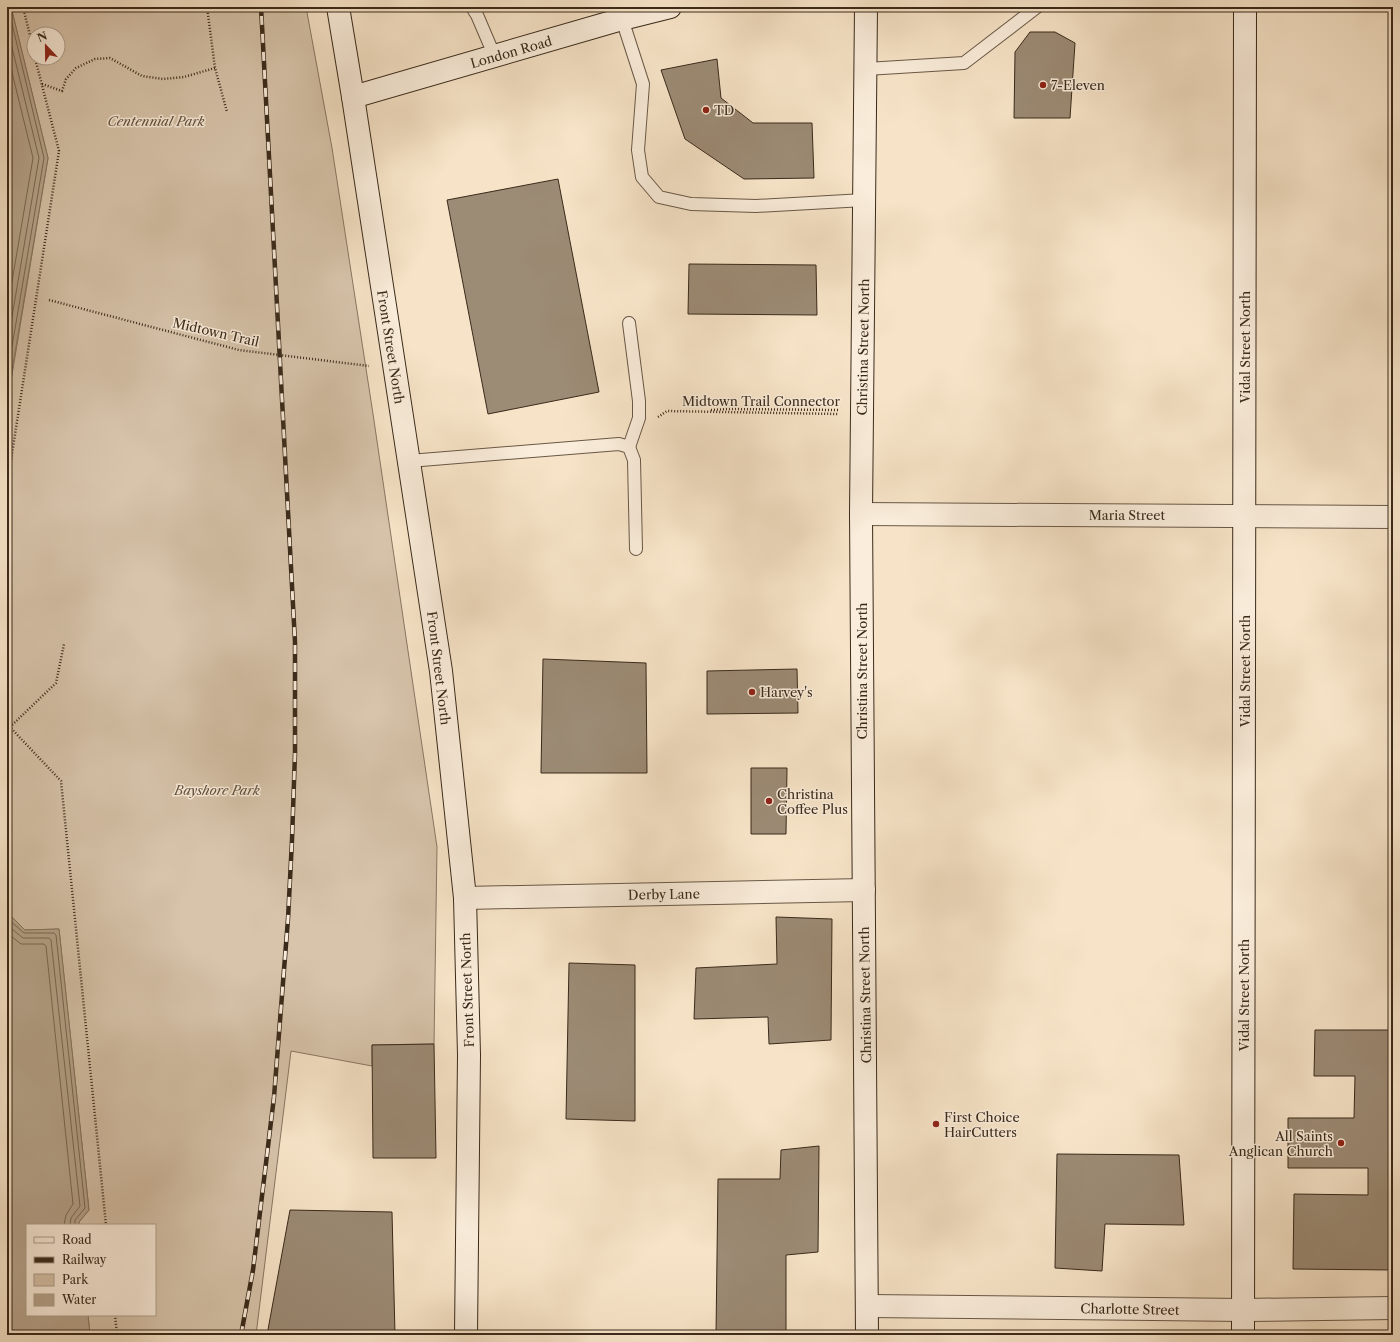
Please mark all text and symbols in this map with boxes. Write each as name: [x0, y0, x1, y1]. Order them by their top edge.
north arrow: [26, 26, 66, 66]
text: N: [35, 28, 50, 45]
street label: London Road: [468, 33, 554, 71]
place label: 7-Eleven: [1051, 77, 1105, 93]
marker: 7-Eleven: [1038, 80, 1048, 90]
place label: TD: [714, 102, 734, 118]
marker: TD: [701, 105, 711, 115]
park label: Centennial Park: [107, 113, 205, 129]
street label: Christina Street North: [854, 278, 872, 416]
street label: Front Street North: [374, 289, 408, 405]
street label: Vidal Street North: [1237, 291, 1253, 404]
street label: Midtown Trail: [171, 314, 261, 350]
street label: Midtown Trail Connector: [682, 393, 841, 409]
street label: Maria Street: [1089, 507, 1166, 523]
street label: Christina Street North: [854, 603, 870, 739]
street label: Front Street North: [424, 610, 454, 726]
street label: Vidal Street North: [1237, 615, 1253, 728]
place label: Harvey's: [760, 684, 813, 700]
marker: Harvey's: [747, 687, 757, 697]
park label: Bayshore Park: [173, 782, 260, 798]
place label: Christina Coffee Plus: [777, 786, 848, 817]
marker: Christina Coffee Plus: [764, 796, 774, 806]
street label: Derby Lane: [628, 885, 700, 903]
street label: Christina Street North: [856, 926, 874, 1064]
street label: Front Street North: [457, 932, 477, 1048]
street label: Vidal Street North: [1236, 939, 1252, 1052]
place label: First Choice HairCutters: [944, 1109, 1020, 1140]
marker: First Choice HairCutters: [931, 1119, 941, 1129]
place label: All Saints Anglican Church: [1228, 1128, 1333, 1159]
marker: All Saints Anglican Church: [1336, 1138, 1346, 1148]
legend: [26, 1224, 156, 1316]
text: Road: [62, 1232, 92, 1247]
text: Railway: [62, 1252, 107, 1267]
text: Park: [62, 1272, 89, 1287]
text: Water: [61, 1292, 96, 1307]
street label: Charlotte Street: [1080, 1300, 1180, 1318]

